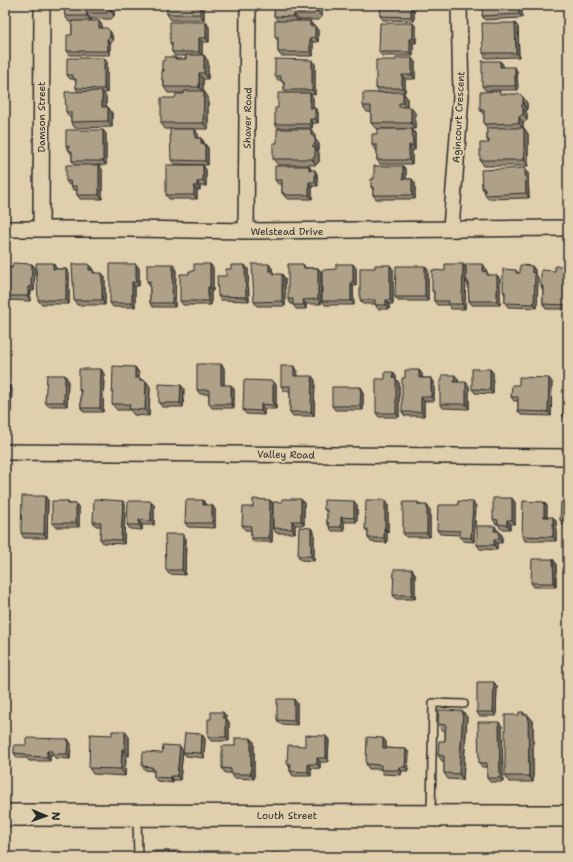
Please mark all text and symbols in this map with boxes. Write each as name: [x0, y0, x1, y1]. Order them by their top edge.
street label: Agincourt Crescent: [450, 71, 467, 163]
street label: Damson Street: [35, 82, 48, 152]
street label: Shaver Road: [240, 87, 255, 149]
street label: Welstead Drive: [251, 225, 324, 238]
street label: Valley Road: [257, 447, 316, 462]
north arrow: [26, 796, 66, 836]
street label: Louth Street: [257, 809, 317, 822]
text: N: [48, 812, 63, 821]

